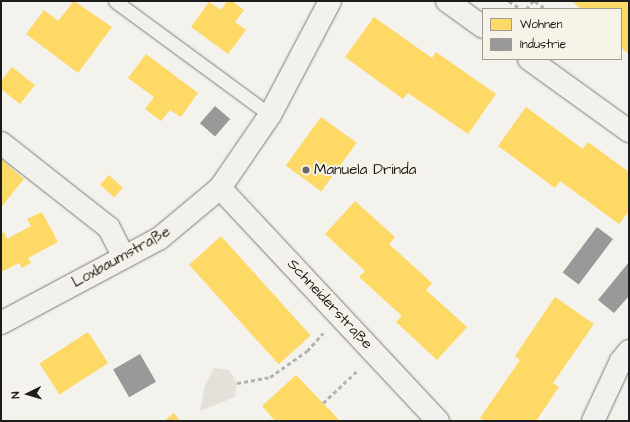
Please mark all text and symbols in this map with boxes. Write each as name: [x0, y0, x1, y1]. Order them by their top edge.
legend: [482, 8, 622, 60]
text: Wohnen: [520, 16, 562, 33]
text: Industrie: [520, 36, 566, 53]
place label: Manuela Drinda: [314, 161, 416, 179]
marker: Manuela Drinda: [301, 165, 311, 175]
street label: Loxbaumstraße: [69, 223, 173, 291]
street label: Schneiderstraße: [284, 255, 376, 353]
north arrow: [8, 374, 48, 414]
text: N: [8, 391, 23, 399]

